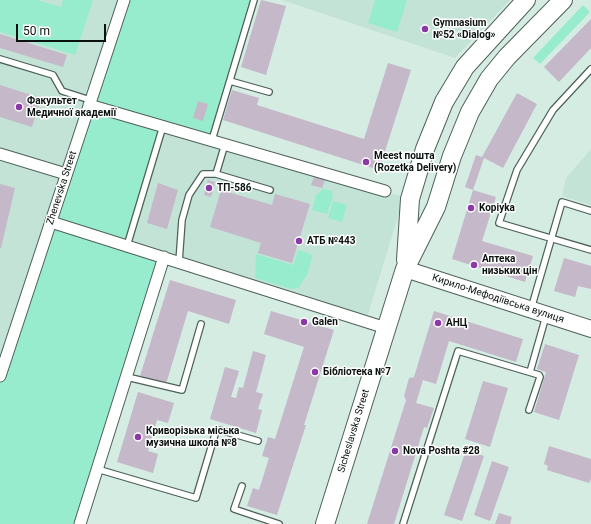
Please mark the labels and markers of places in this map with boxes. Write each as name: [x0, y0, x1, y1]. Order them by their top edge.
place label: Gymnasium №52 «Dialog»: [433, 17, 496, 40]
marker: Gymnasium №52 «Dialog»: [420, 24, 430, 34]
place label: Факультет Медичної академії: [27, 95, 116, 118]
marker: Факультет Медичної академії: [14, 102, 24, 112]
place label: Meest пошта (Rozetka Delivery): [374, 150, 456, 174]
marker: Meest пошта (Rozetka Delivery): [361, 157, 371, 167]
place label: ТП-586: [217, 182, 251, 194]
marker: ТП-586: [204, 183, 214, 193]
place label: Kopiyka: [479, 202, 515, 214]
marker: Kopiyka: [466, 203, 476, 213]
place label: АТБ №443: [307, 235, 355, 247]
marker: АТБ №443: [294, 236, 304, 246]
place label: Аптека низьких цін: [482, 253, 537, 276]
marker: Аптека низьких цін: [469, 260, 479, 270]
place label: Galen: [312, 316, 338, 328]
marker: Galen: [299, 317, 309, 327]
place label: АНЦ: [446, 317, 467, 329]
marker: АНЦ: [433, 318, 443, 328]
place label: Бібліотека №7: [323, 366, 391, 378]
marker: Бібліотека №7: [310, 367, 320, 377]
place label: Криворізька міська музична школа №8: [146, 425, 239, 448]
marker: Криворізька міська музична школа №8: [133, 432, 143, 442]
place label: Nova Poshta #28: [403, 445, 480, 457]
marker: Nova Poshta #28: [390, 446, 400, 456]

